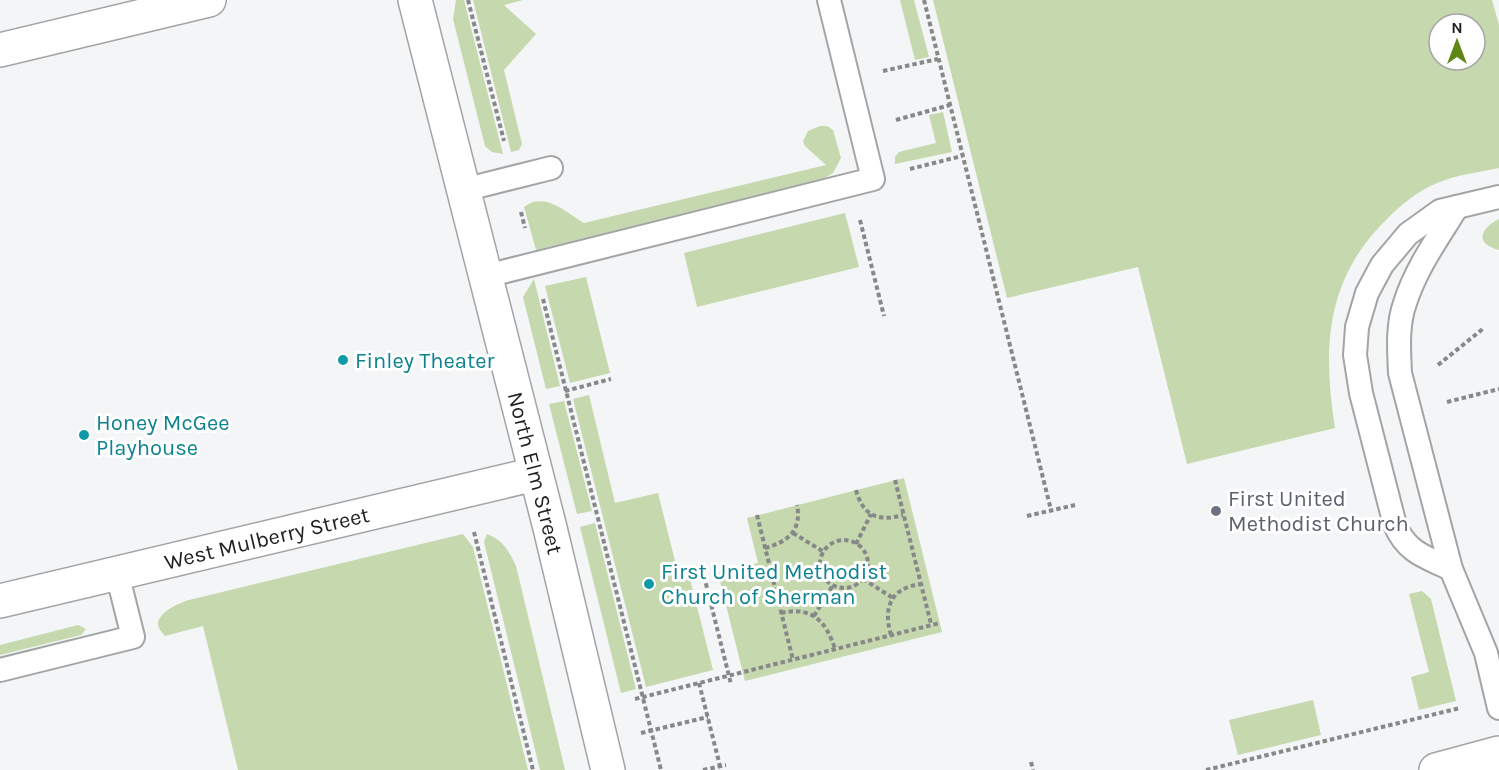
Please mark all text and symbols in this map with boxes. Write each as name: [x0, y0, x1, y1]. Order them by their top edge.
north arrow: [1427, 12, 1487, 72]
text: N: [1451, 18, 1463, 37]
place label: Finley Theater: [355, 348, 495, 374]
marker: Finley Theater: [336, 353, 350, 367]
street label: North Elm Street: [502, 389, 568, 557]
place label: Honey McGee Playhouse: [96, 410, 230, 461]
marker: Honey McGee Playhouse: [77, 428, 91, 442]
place label: First United Methodist Church: [1228, 486, 1409, 537]
street label: West Mulberry Street: [162, 502, 372, 576]
marker: First United Methodist Church: [1209, 504, 1223, 518]
place label: First United Methodist Church of Sherman: [661, 559, 887, 610]
marker: First United Methodist Church of Sherman: [642, 577, 656, 591]

